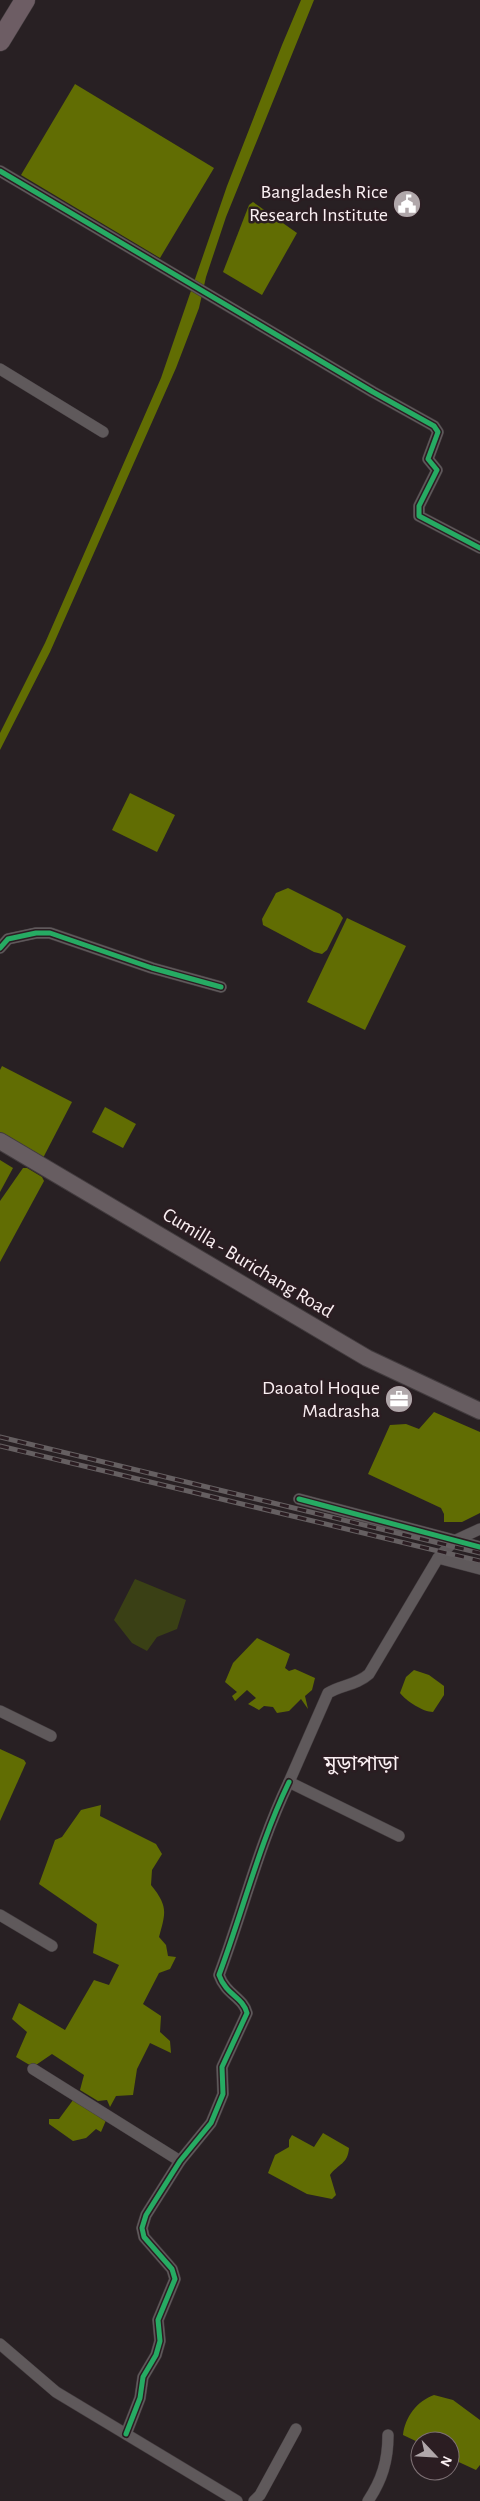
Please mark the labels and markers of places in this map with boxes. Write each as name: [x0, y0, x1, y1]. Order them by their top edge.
place label: Bangladesh Rice Research Institute: [249, 182, 388, 225]
public building icon: Bangladesh Rice Research Institute: [392, 189, 422, 219]
place label: Daoatol Hoque Madrasha: [262, 1378, 380, 1421]
office icon: Daoatol Hoque Madrasha: [384, 1384, 414, 1414]

